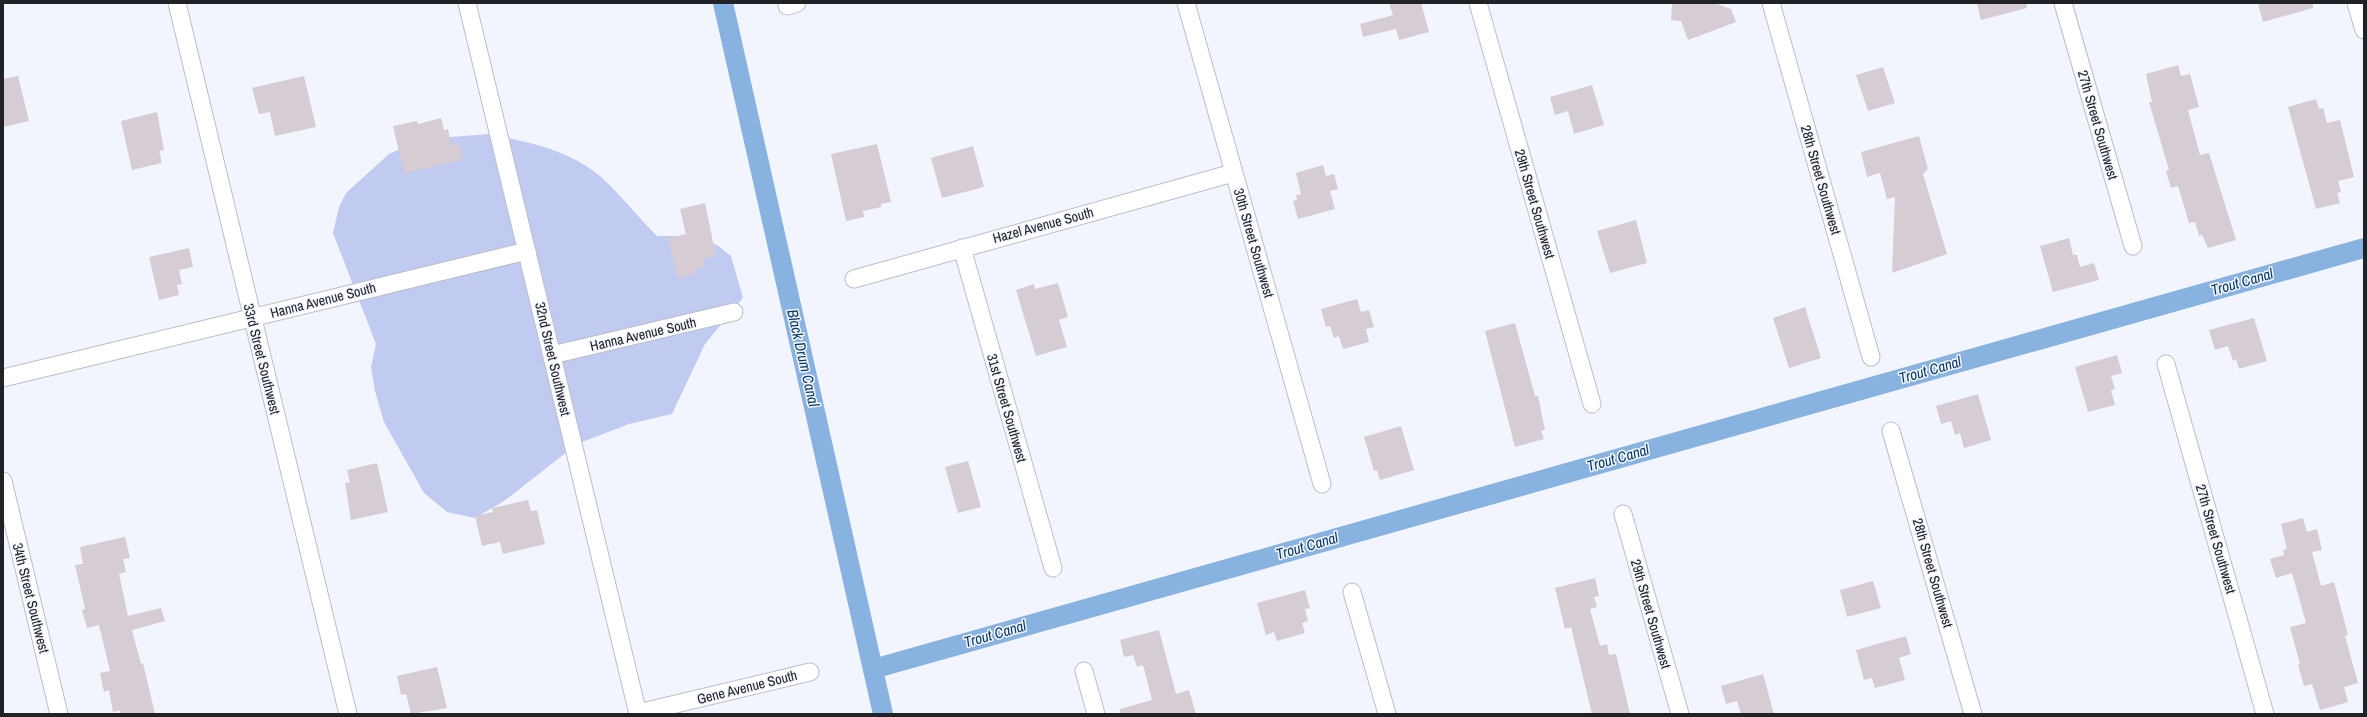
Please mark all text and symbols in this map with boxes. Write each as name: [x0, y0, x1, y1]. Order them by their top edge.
street label: 27th Street Southwest: [2074, 68, 2122, 182]
street label: 28th Street Southwest: [1797, 123, 1845, 237]
street label: 29th Street Southwest: [1511, 147, 1559, 261]
street label: 30th Street Southwest: [1230, 186, 1278, 300]
street label: Hazel Avenue South: [991, 203, 1095, 247]
water label: Trout Canal: [2208, 263, 2276, 300]
street label: Hanna Avenue South: [268, 278, 378, 322]
street label: 32nd Street Southwest: [531, 300, 575, 418]
street label: 33rd Street Southwest: [240, 302, 284, 416]
water label: Black Drum Canal: [782, 307, 825, 409]
street label: Hanna Avenue South: [588, 313, 698, 355]
water label: Trout Canal: [1896, 351, 1964, 388]
street label: 31st Street Southwest: [983, 352, 1031, 464]
water label: Trout Canal: [1584, 439, 1652, 476]
street label: 27th Street Southwest: [2192, 482, 2240, 596]
street label: 28th Street Southwest: [1909, 516, 1957, 630]
water label: Trout Canal: [1273, 527, 1341, 564]
street label: 34th Street Southwest: [9, 541, 53, 655]
street label: 29th Street Southwest: [1627, 557, 1675, 671]
water label: Trout Canal: [961, 615, 1029, 652]
street label: Gene Avenue South: [695, 666, 799, 708]

